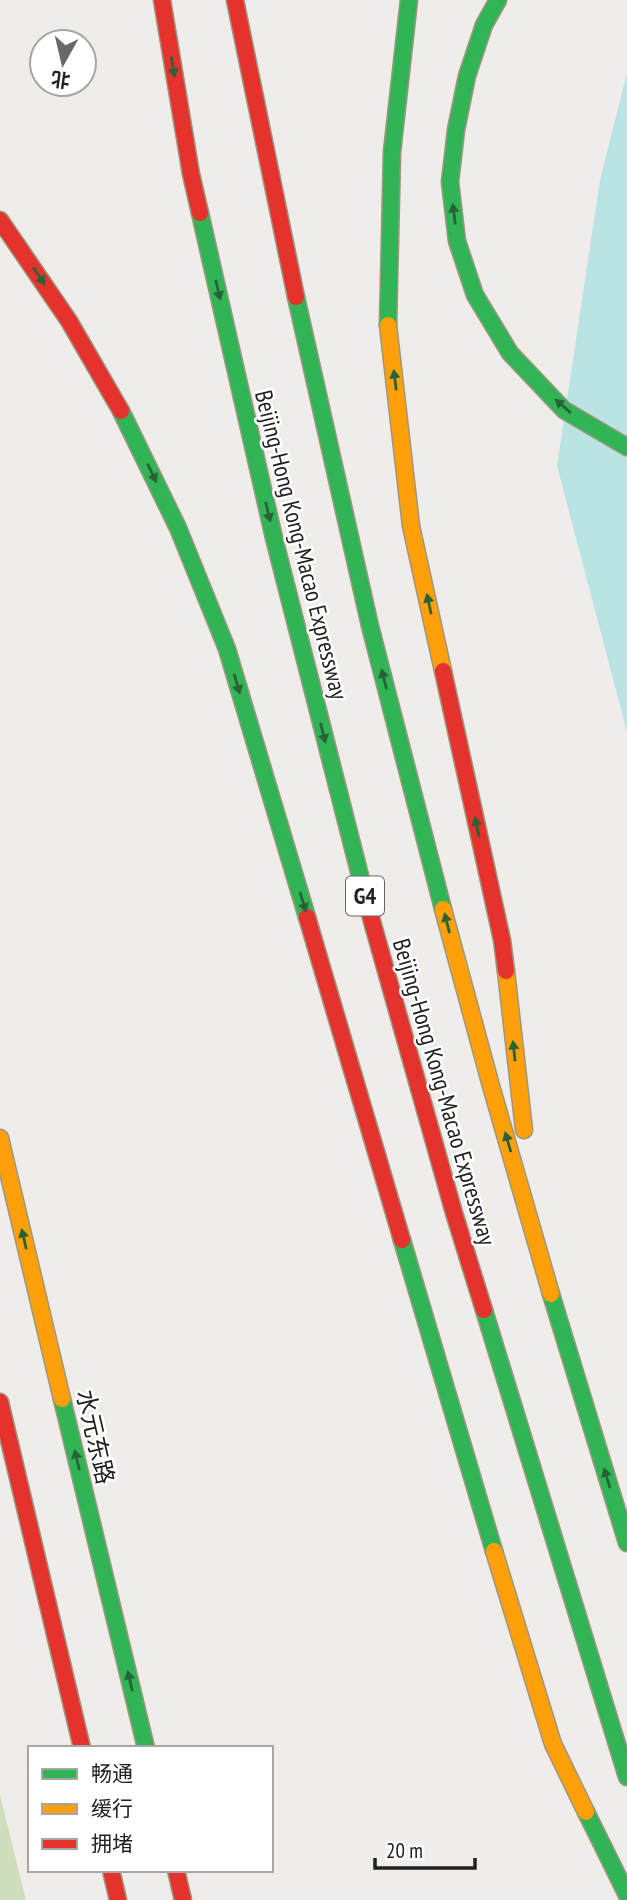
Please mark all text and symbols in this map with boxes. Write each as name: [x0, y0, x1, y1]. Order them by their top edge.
north arrow: [28, 28, 98, 98]
one-way arrow: [168, 56, 179, 78]
text: 北: [50, 67, 72, 93]
one-way arrow: [448, 202, 459, 224]
one-way arrow: [32, 266, 45, 286]
one-way arrow: [212, 279, 223, 301]
one-way arrow: [389, 369, 400, 391]
street label: Beijing-Hong Kong-Macao Expressway: [248, 387, 355, 703]
one-way arrow: [554, 398, 572, 414]
one-way arrow: [146, 463, 157, 483]
one-way arrow: [263, 501, 274, 523]
one-way arrow: [423, 593, 434, 615]
one-way arrow: [378, 668, 389, 690]
one-way arrow: [233, 673, 243, 694]
one-way arrow: [318, 722, 329, 744]
one-way arrow: [472, 816, 483, 838]
road number: G4: [346, 876, 384, 916]
one-way arrow: [298, 891, 308, 912]
one-way arrow: [441, 912, 452, 934]
street label: Beijing-Hong Kong-Macao Expressway: [386, 935, 503, 1249]
one-way arrow: [509, 1040, 520, 1062]
one-way arrow: [502, 1131, 512, 1152]
one-way arrow: [18, 1228, 29, 1250]
street label: 水元东路: [70, 1387, 121, 1487]
one-way arrow: [71, 1449, 82, 1471]
one-way arrow: [601, 1467, 611, 1488]
one-way arrow: [125, 1670, 136, 1692]
legend: [28, 1746, 273, 1872]
text: 畅通: [91, 1760, 133, 1787]
text: 缓行: [91, 1795, 133, 1822]
scale bar: [375, 1826, 475, 1870]
text: 拥堵: [91, 1830, 133, 1857]
text: 20 m: [386, 1837, 423, 1864]

